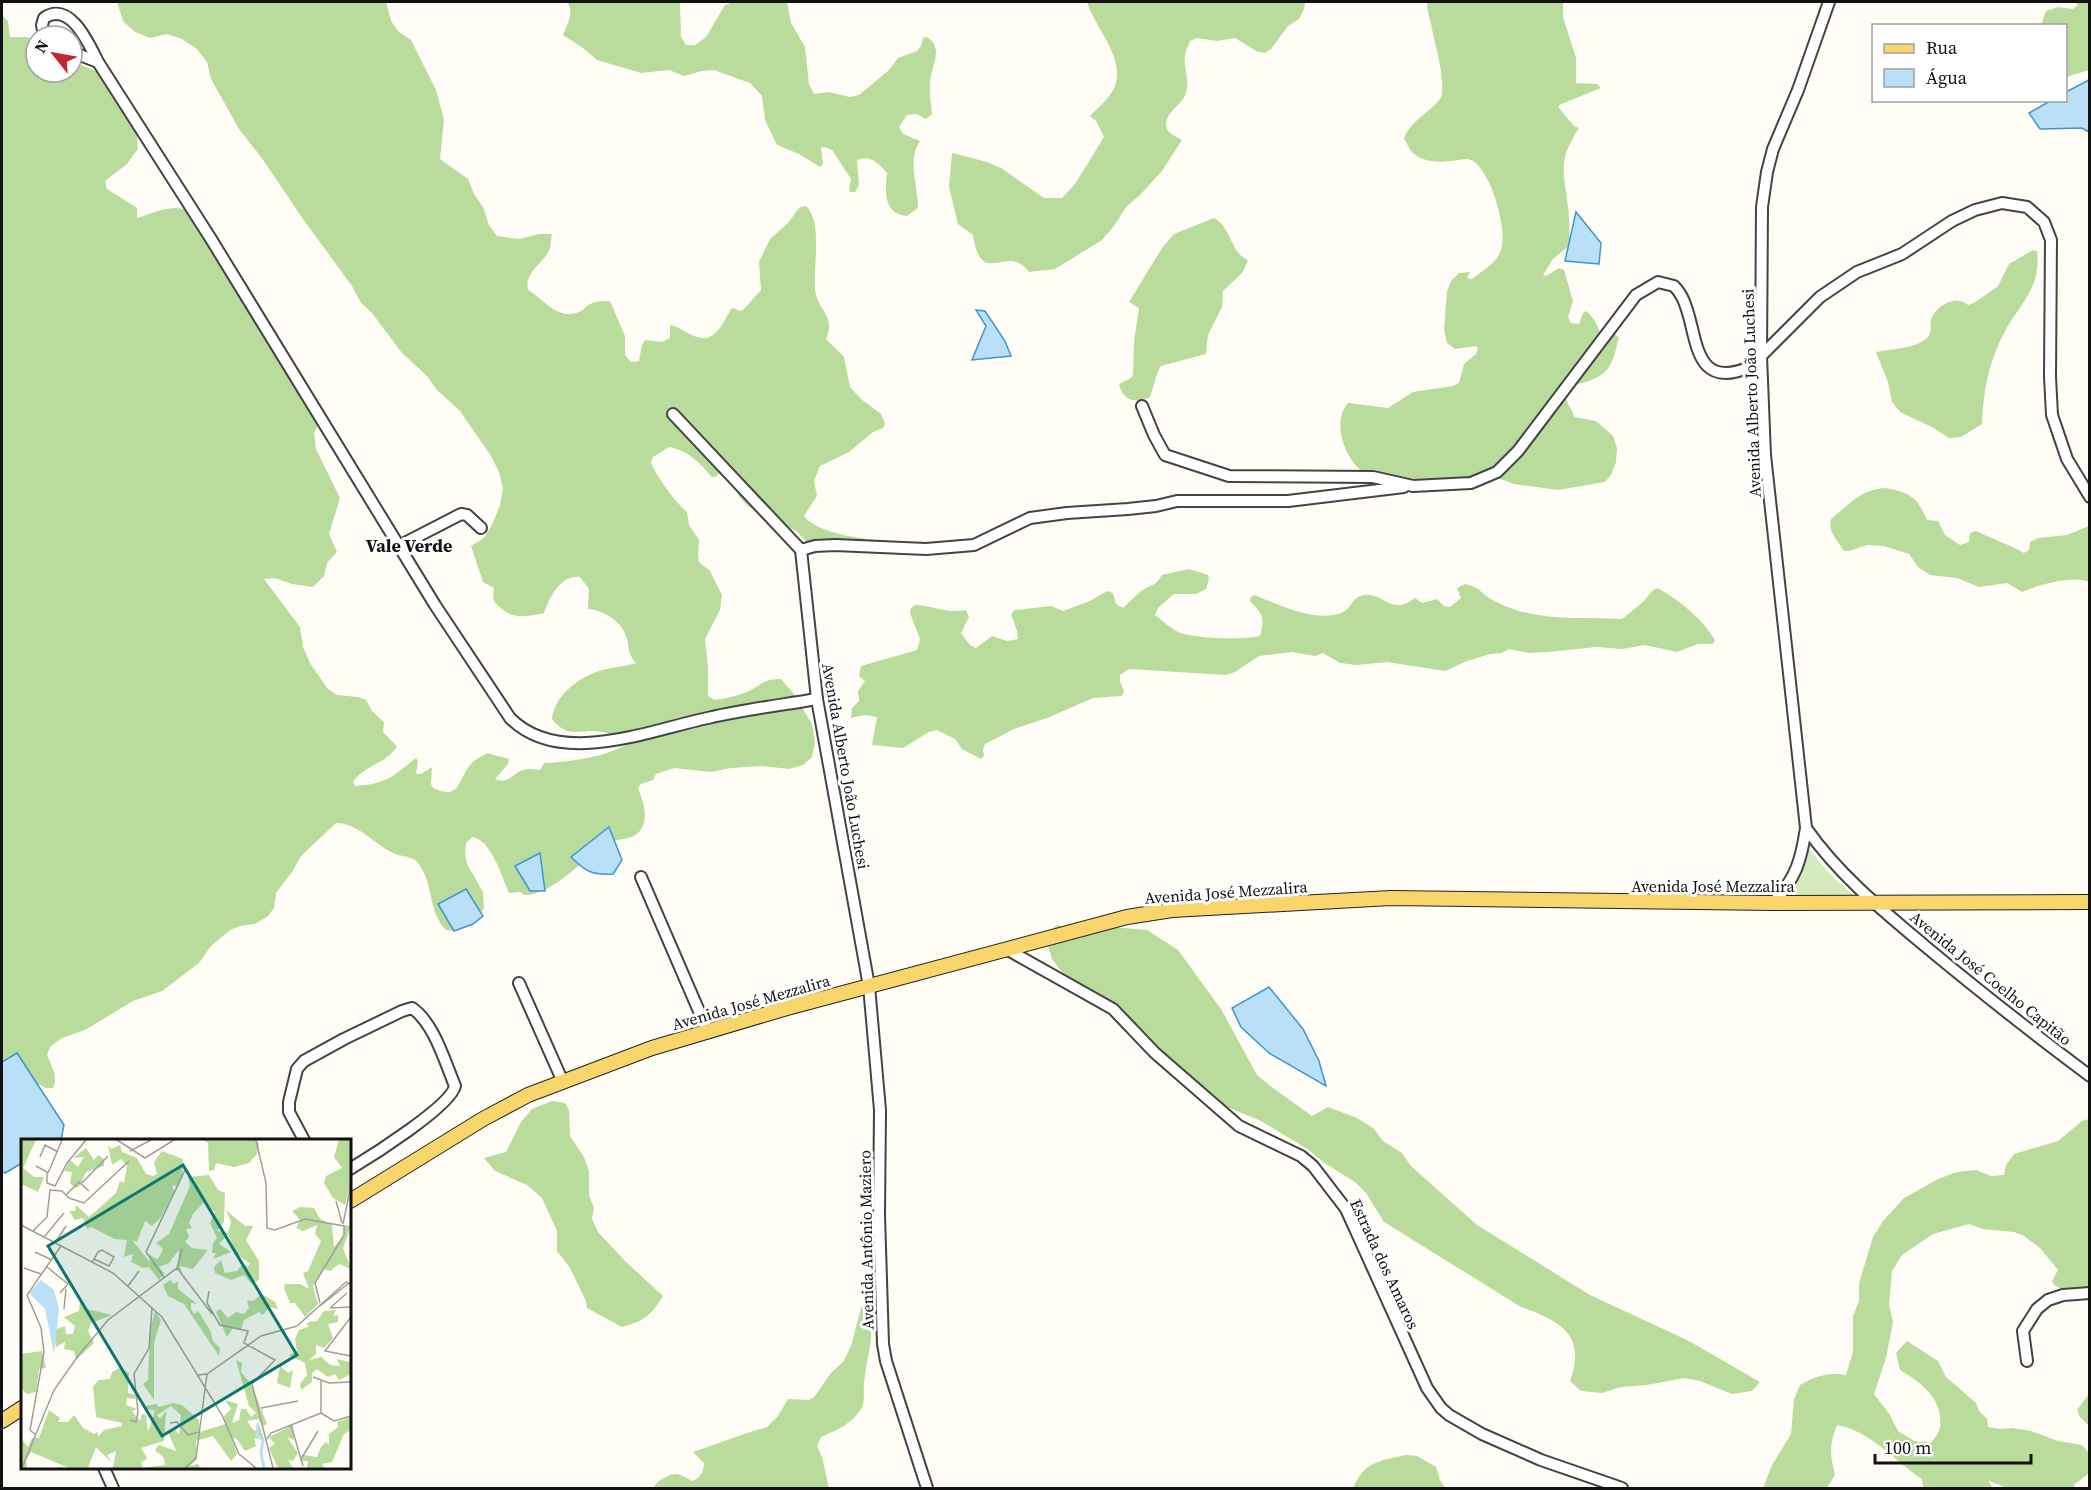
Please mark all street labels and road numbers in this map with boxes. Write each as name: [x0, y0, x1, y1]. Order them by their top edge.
street label: Avenida Alberto João Luchesi: [1736, 288, 1766, 498]
street label: Avenida Alberto João Luchesi: [817, 661, 875, 871]
street label: Avenida José Mezzalira: [1144, 875, 1309, 909]
street label: Avenida José Mezzalira: [1631, 875, 1796, 897]
street label: Avenida José Coelho Capitão: [1906, 906, 2077, 1050]
street label: Avenida José Mezzalira: [669, 969, 833, 1035]
street label: Avenida Antônio Maziero: [853, 1150, 879, 1330]
street label: Estrada dos Amaros: [1345, 1195, 1425, 1333]

